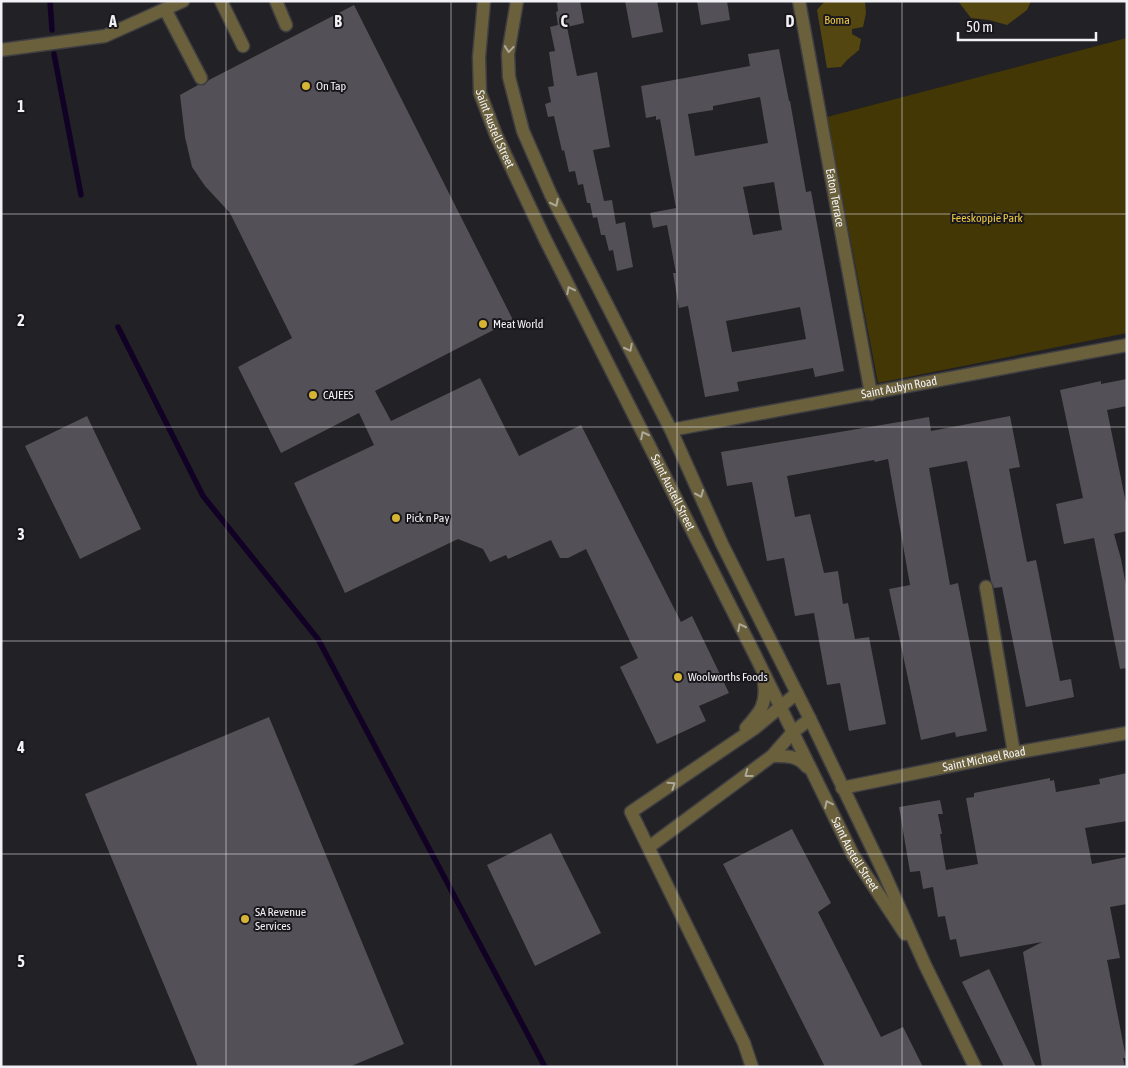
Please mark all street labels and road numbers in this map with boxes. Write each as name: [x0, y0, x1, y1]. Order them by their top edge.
street label: Saint Austell Street: [473, 90, 518, 171]
street label: Eaton Terrace: [823, 167, 847, 228]
street label: Saint Aubyn Road: [860, 374, 938, 401]
street label: Saint Austell Street: [648, 452, 698, 533]
street label: Saint Michael Road: [941, 744, 1027, 774]
street label: Saint Austell Street: [828, 815, 882, 894]

